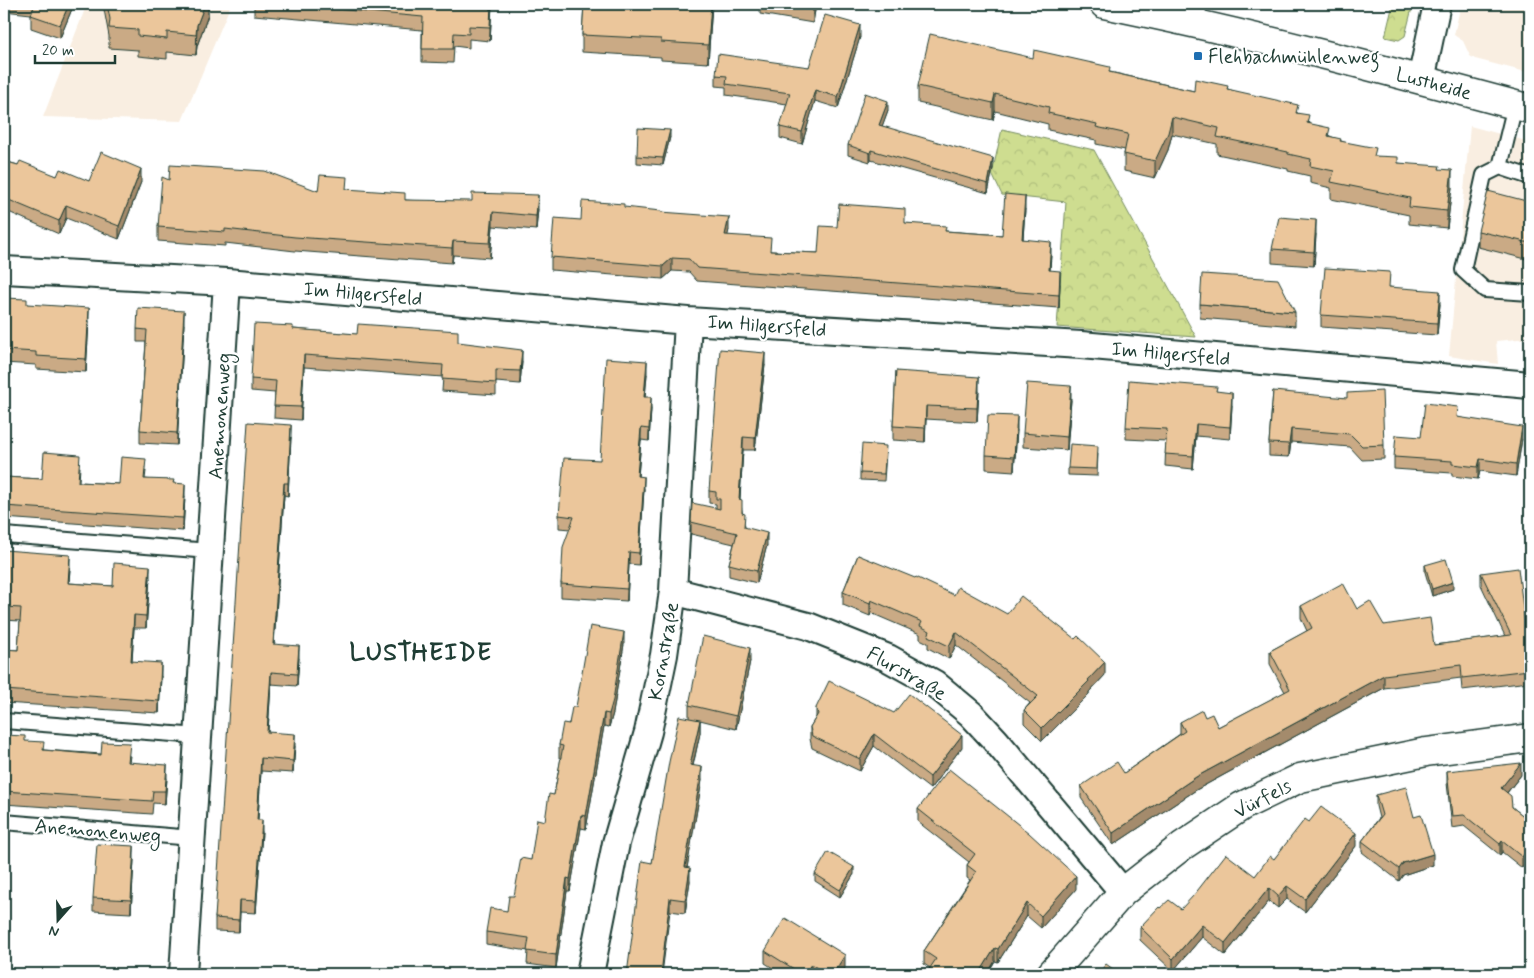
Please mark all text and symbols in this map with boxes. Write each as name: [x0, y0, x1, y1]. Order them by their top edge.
scale bar: [35, 32, 115, 64]
text: 20 m: [42, 41, 74, 61]
place label: Flehbachmühlenweg: [1208, 44, 1380, 73]
marker: Flehbachmühlenweg: [1192, 50, 1204, 62]
street label: Lustheide: [1393, 61, 1475, 108]
street label: Im Hilgersfeld: [302, 276, 423, 313]
street label: Im Hilgersfeld: [707, 309, 827, 344]
street label: Im Hilgersfeld: [1110, 336, 1231, 373]
street label: Anemonenweg: [203, 352, 239, 480]
street label: Kornstraße: [643, 600, 686, 703]
district label: LUSTHEIDE: [350, 637, 492, 670]
street label: Flurstraße: [861, 641, 951, 708]
street label: Vürfels: [1229, 773, 1297, 826]
street label: Anemonenweg: [33, 813, 162, 851]
north arrow: [32, 896, 82, 946]
text: N: [46, 921, 61, 941]

